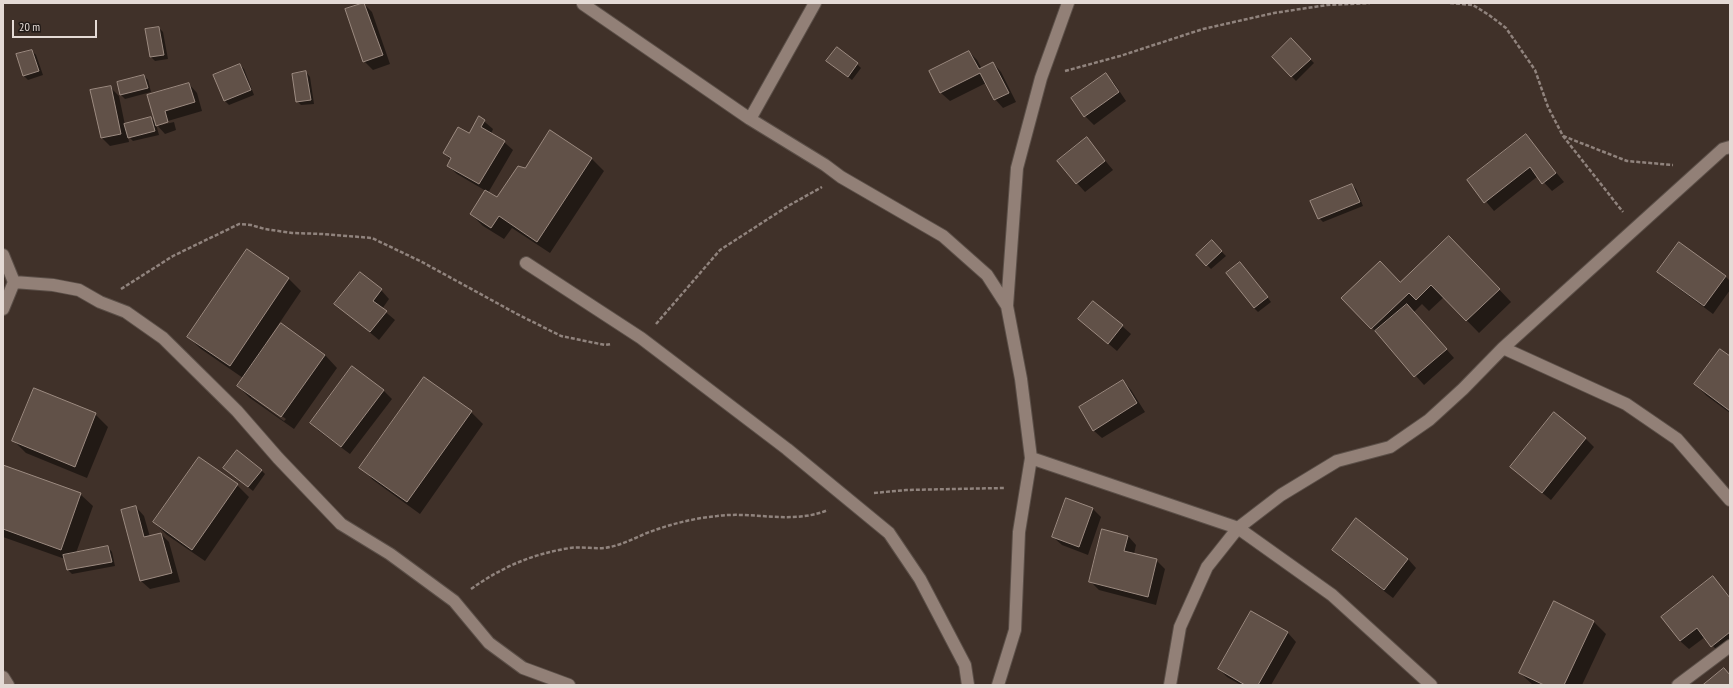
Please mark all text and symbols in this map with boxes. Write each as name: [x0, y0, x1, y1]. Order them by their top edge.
scale bar: [14, 12, 99, 38]
text: 20 m: [19, 19, 40, 34]

